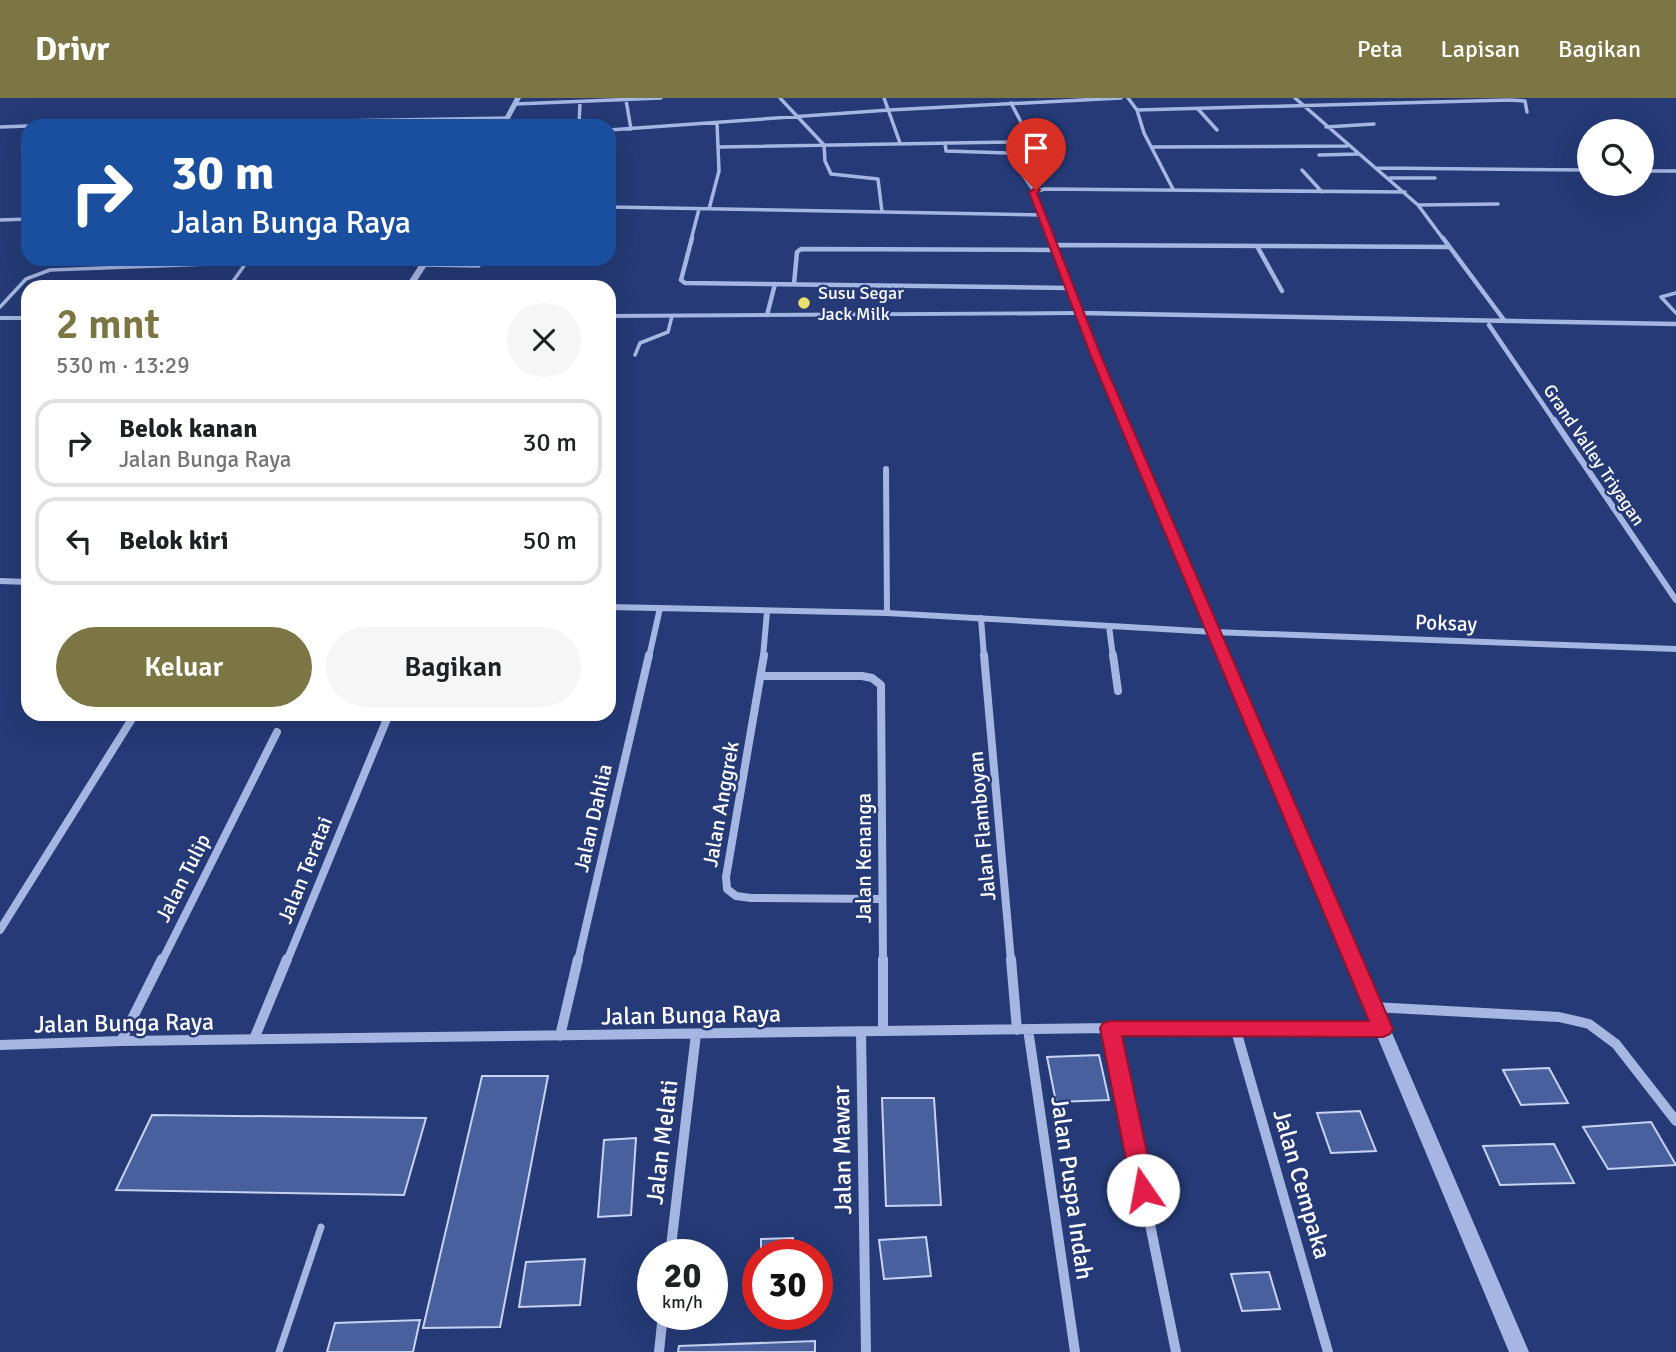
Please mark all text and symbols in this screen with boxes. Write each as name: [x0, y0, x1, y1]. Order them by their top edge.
text: Drivr: [35, 29, 109, 70]
text: Peta: [1357, 34, 1403, 64]
text: Lapisan: [1441, 34, 1520, 64]
text: Bagikan: [1558, 34, 1641, 64]
pin: [1006, 118, 1066, 190]
map controls: [1577, 119, 1654, 196]
button: search: [1577, 119, 1654, 196]
icon: arrive: [1017, 129, 1055, 167]
text: 30 m: [171, 143, 274, 203]
icon: right: [56, 147, 147, 238]
text: Jalan Bunga Raya: [171, 203, 411, 242]
place label: Susu Segar Jack Milk: [818, 282, 904, 325]
marker: Susu Segar Jack Milk: [796, 295, 812, 311]
text: 2 mnt: [56, 299, 160, 350]
button: close: [507, 303, 581, 377]
text: 530 m · 13:29: [56, 351, 190, 380]
street label: Grand Valley Triyagan: [1538, 380, 1650, 530]
text: Belok kanan: [119, 413, 257, 445]
icon: right: [60, 424, 98, 462]
text: 30 m: [522, 427, 577, 459]
text: Jalan Bunga Raya: [119, 445, 291, 474]
icon: left: [60, 522, 98, 560]
text: Belok kiri: [119, 525, 228, 557]
text: 50 m: [522, 525, 577, 557]
street label: Poksay: [1414, 609, 1478, 637]
button: Keluar: [56, 627, 312, 707]
button: Bagikan: [326, 627, 581, 707]
street label: Jalan Anggrek: [697, 739, 745, 869]
street label: Jalan Flamboyan: [962, 750, 1002, 902]
street label: Jalan Dahlia: [568, 761, 618, 875]
street label: Jalan Kenanga: [851, 793, 877, 923]
street label: Jalan Teratai: [272, 813, 338, 927]
street label: Jalan Tulip: [150, 830, 216, 926]
street label: Jalan Bunga Raya: [601, 998, 781, 1032]
street label: Jalan Bunga Raya: [34, 1006, 214, 1040]
street label: Jalan Melati: [639, 1078, 685, 1206]
street label: Jalan Mawar: [826, 1085, 858, 1215]
street label: Jalan Puspa Indah: [1044, 1094, 1100, 1282]
street label: Jalan Cempaka: [1266, 1106, 1338, 1262]
position arrow: [1106, 1153, 1180, 1227]
speed limit sign: 30: [742, 1239, 833, 1330]
text: 20: [664, 1254, 701, 1297]
text: km/h: [662, 1291, 703, 1313]

